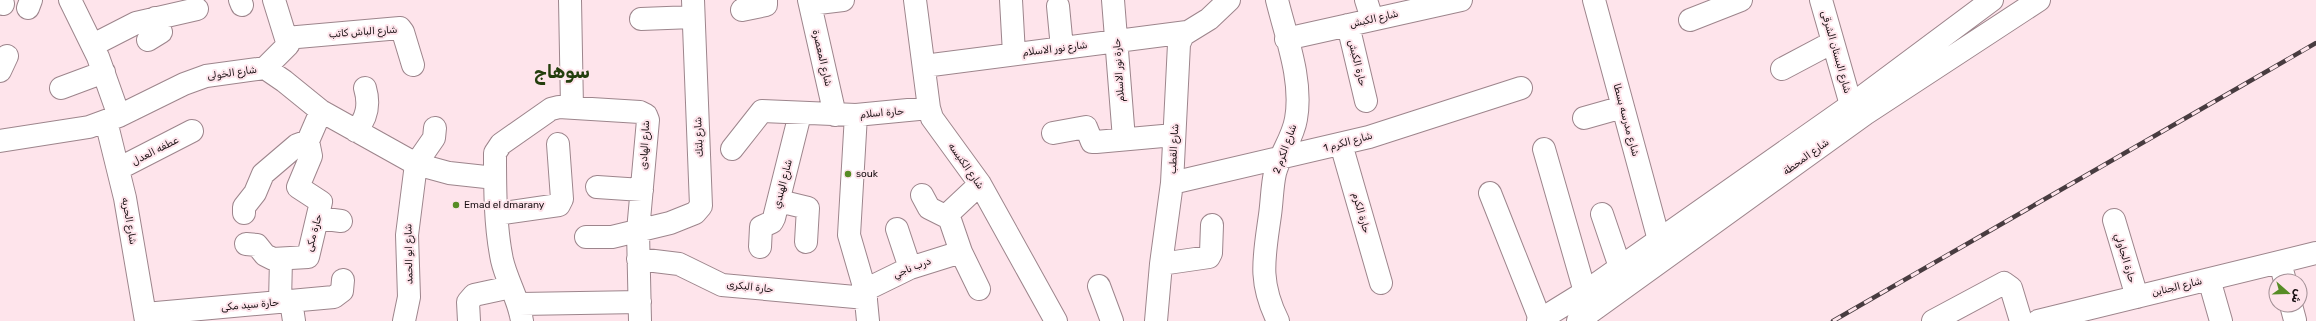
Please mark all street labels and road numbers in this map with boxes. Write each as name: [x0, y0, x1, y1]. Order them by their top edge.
street label: شارع الكبش: [1349, 8, 1400, 31]
street label: شارع البستان الشرقى: [1818, 9, 1854, 95]
street label: شارع الباش كاتب: [328, 24, 398, 41]
street label: شارع المعصرة: [809, 29, 834, 88]
street label: حارة نور الاسلام: [1111, 38, 1127, 102]
street label: حارة الكبش: [1345, 38, 1369, 88]
street label: شارع نور الاسلام: [1022, 39, 1088, 60]
street label: شارع الخولى: [206, 64, 258, 83]
street label: شارع مدرسه بسطا: [1610, 82, 1641, 158]
street label: حارة اسلام: [860, 105, 904, 121]
street label: شارع بلتك: [692, 117, 707, 157]
street label: شارع الهادى: [638, 120, 653, 170]
street label: شارع القطب: [1167, 123, 1182, 175]
street label: شارع الكرم 2: [1271, 123, 1300, 176]
street label: شارع الكرم 1: [1322, 130, 1374, 155]
street label: عطفه العدل: [130, 134, 181, 168]
street label: شارع المحطة: [1781, 136, 1832, 179]
street label: شارع الكنيسه: [945, 140, 986, 192]
street label: شارع الهندي: [771, 158, 796, 210]
street label: حارة الكرم: [1350, 191, 1372, 235]
street label: شارع الحريه: [118, 197, 139, 246]
street label: حارة مكى: [303, 213, 325, 253]
street label: شارع ابو الحمد: [402, 224, 417, 284]
street label: حارة الجاولي: [2110, 232, 2138, 285]
street label: درب ناجي: [891, 255, 934, 283]
street label: شارع الجناين: [2151, 275, 2204, 300]
street label: حارة البكرى: [726, 279, 774, 295]
street label: حارة سيد مكى: [221, 296, 279, 314]

